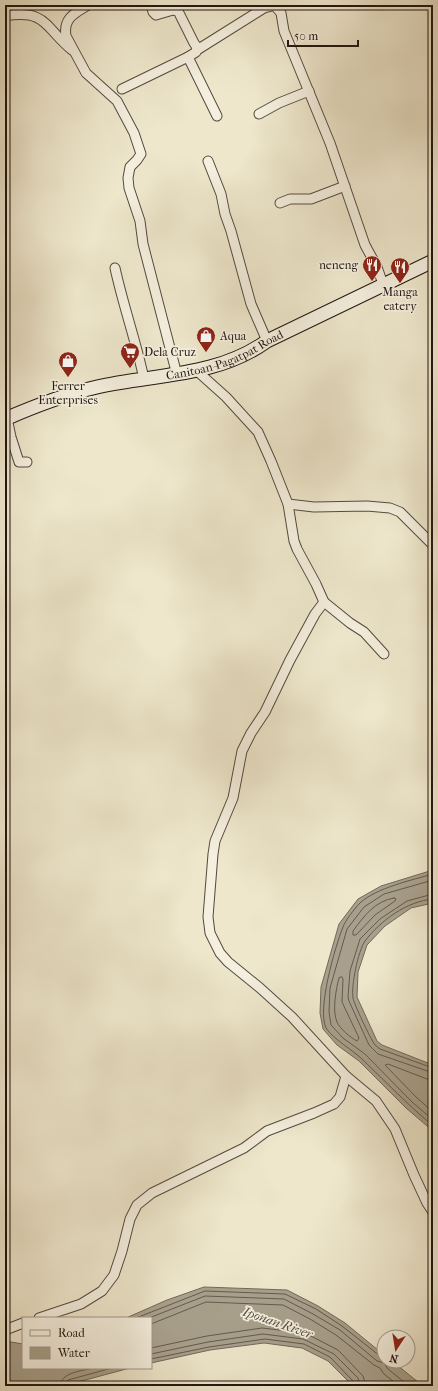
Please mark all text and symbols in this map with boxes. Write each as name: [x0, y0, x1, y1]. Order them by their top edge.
scale bar: [288, 22, 358, 48]
text: 50 m: [294, 29, 318, 43]
restaurant icon: neneng: [361, 254, 383, 282]
restaurant icon: Manga eatery: [389, 256, 411, 284]
place label: neneng: [319, 258, 359, 272]
place label: Manga eatery: [382, 285, 418, 313]
shop icon: Aqua: [195, 325, 217, 353]
street label: Canitoan-Pagatpat Road: [165, 327, 286, 383]
place label: Aqua: [219, 329, 247, 343]
supermarket icon: Dela Cruz: [119, 341, 141, 369]
place label: Dela Cruz: [144, 345, 196, 359]
shop icon: Ferrer Enterprises: [57, 350, 79, 378]
place label: Ferrer Enterprises: [38, 379, 98, 407]
water label: Iponan River: [240, 1303, 316, 1342]
legend: [22, 1317, 152, 1369]
text: Road: [58, 1326, 85, 1340]
north arrow: [376, 1329, 416, 1369]
text: Water: [57, 1346, 91, 1360]
text: N: [388, 1351, 399, 1366]

